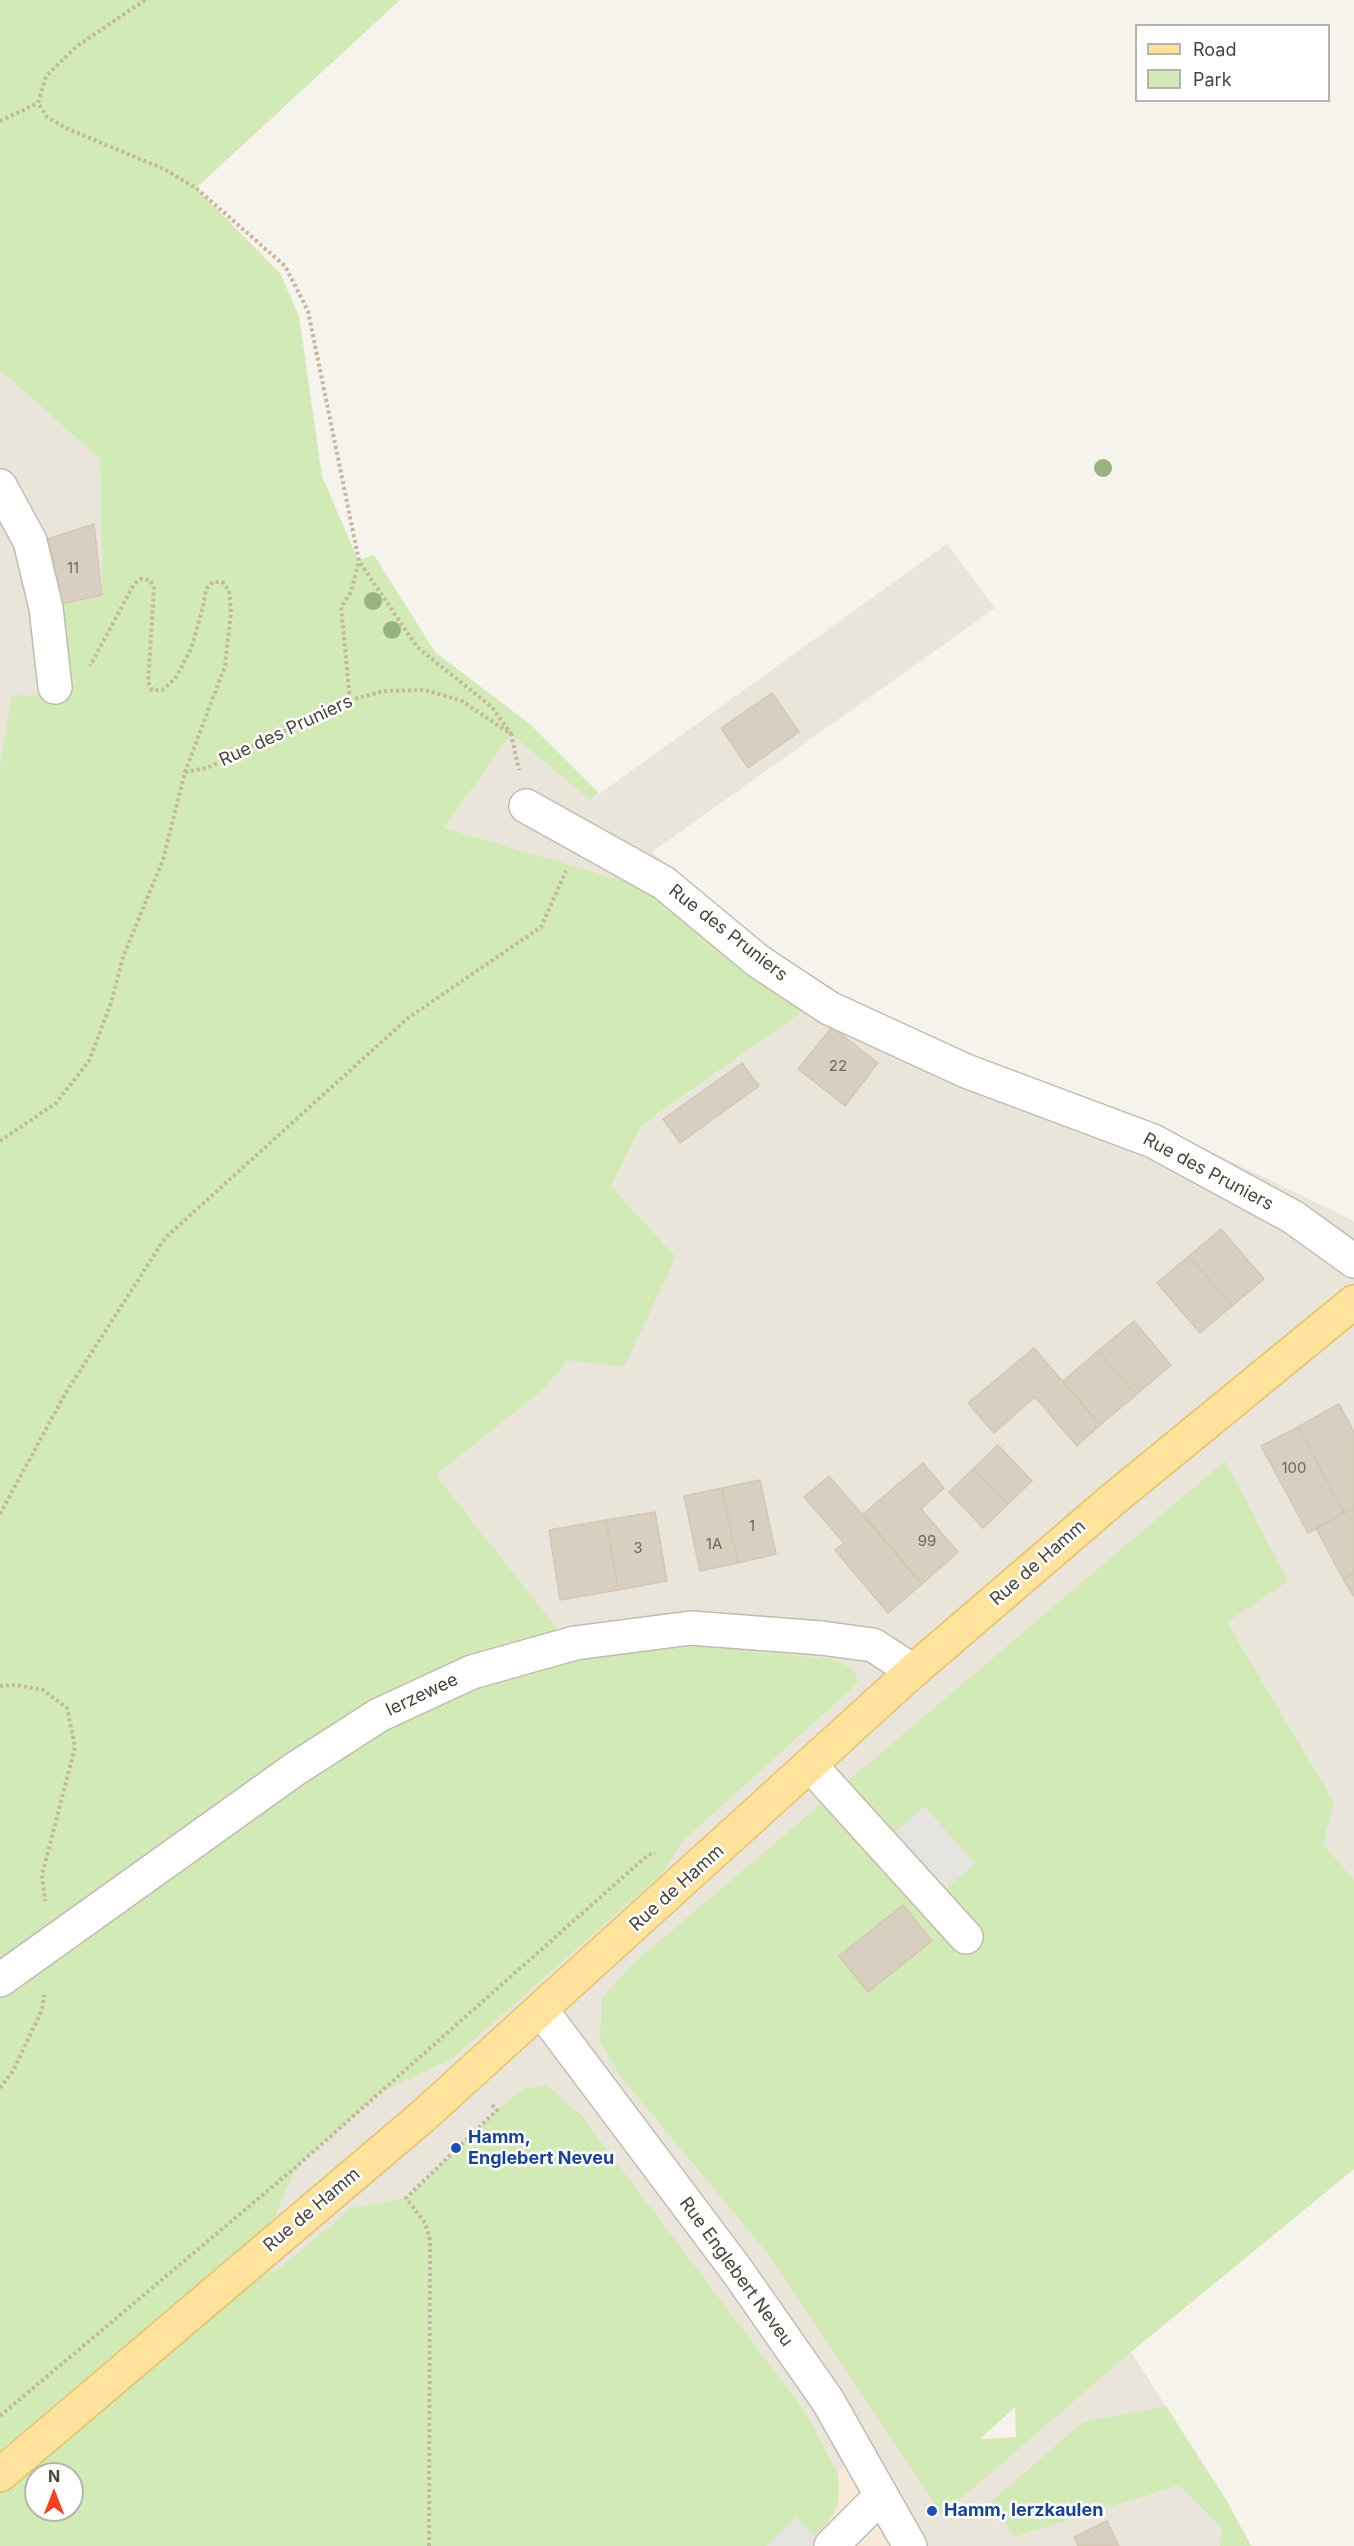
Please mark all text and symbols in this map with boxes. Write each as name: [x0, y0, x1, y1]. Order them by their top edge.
legend: [1135, 24, 1330, 102]
text: Road: [1193, 39, 1236, 60]
text: Park: [1193, 69, 1232, 90]
house number: 11: [67, 559, 79, 577]
street label: Rue des Pruniers: [216, 691, 356, 771]
street label: Rue des Pruniers: [664, 880, 792, 986]
house number: 22: [829, 1057, 847, 1075]
street label: Rue des Pruniers: [1139, 1129, 1277, 1215]
house number: 100: [1281, 1459, 1307, 1477]
street label: Rue de Hamm: [986, 1516, 1090, 1610]
house number: 1: [749, 1517, 755, 1535]
house number: 99: [918, 1532, 936, 1550]
house number: 1A: [706, 1535, 722, 1553]
house number: 3: [633, 1539, 643, 1557]
street label: Ierzewee: [382, 1669, 462, 1721]
street label: Rue de Hamm: [625, 1840, 729, 1936]
place label: Hamm, Englebert Neveu: [468, 2127, 614, 2170]
marker: Hamm, Englebert Neveu: [449, 2141, 463, 2155]
street label: Rue de Hamm: [259, 2163, 365, 2257]
street label: Rue Englebert Neveu: [675, 2193, 797, 2351]
north arrow: [24, 2462, 84, 2522]
text: N: [48, 2466, 60, 2486]
place label: Hamm, Ierzkaulen: [944, 2500, 1103, 2522]
marker: Hamm, Ierzkaulen: [925, 2504, 939, 2518]

